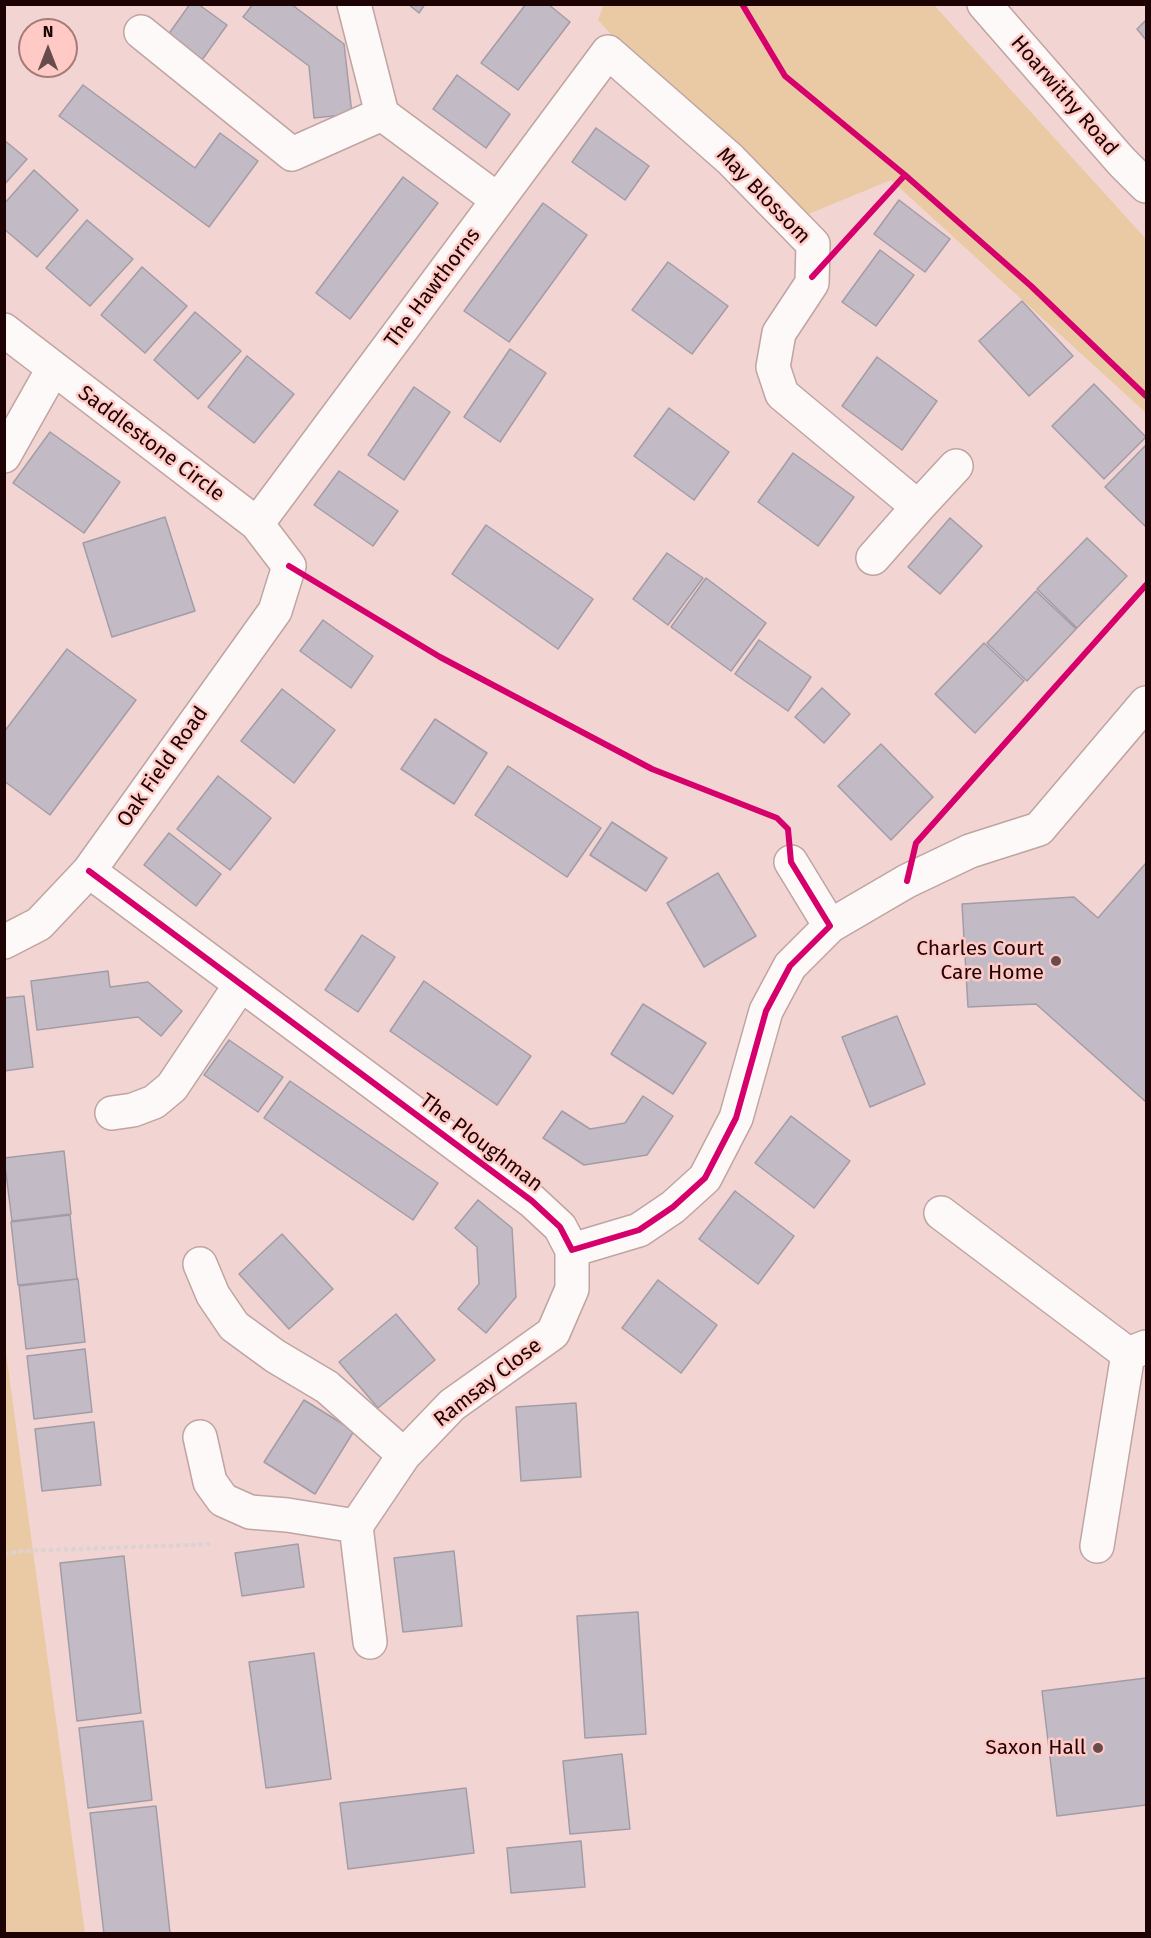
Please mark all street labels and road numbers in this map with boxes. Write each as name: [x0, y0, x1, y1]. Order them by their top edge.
street label: Hoarwithy Road: [1005, 31, 1123, 161]
street label: May Blossom: [711, 143, 815, 249]
street label: The Hawthorns: [380, 223, 486, 353]
street label: Saddlestone Circle: [73, 381, 229, 507]
street label: Oak Field Road: [112, 702, 214, 832]
street label: The Ploughman: [414, 1089, 548, 1197]
street label: Ramsay Close: [429, 1333, 547, 1433]

